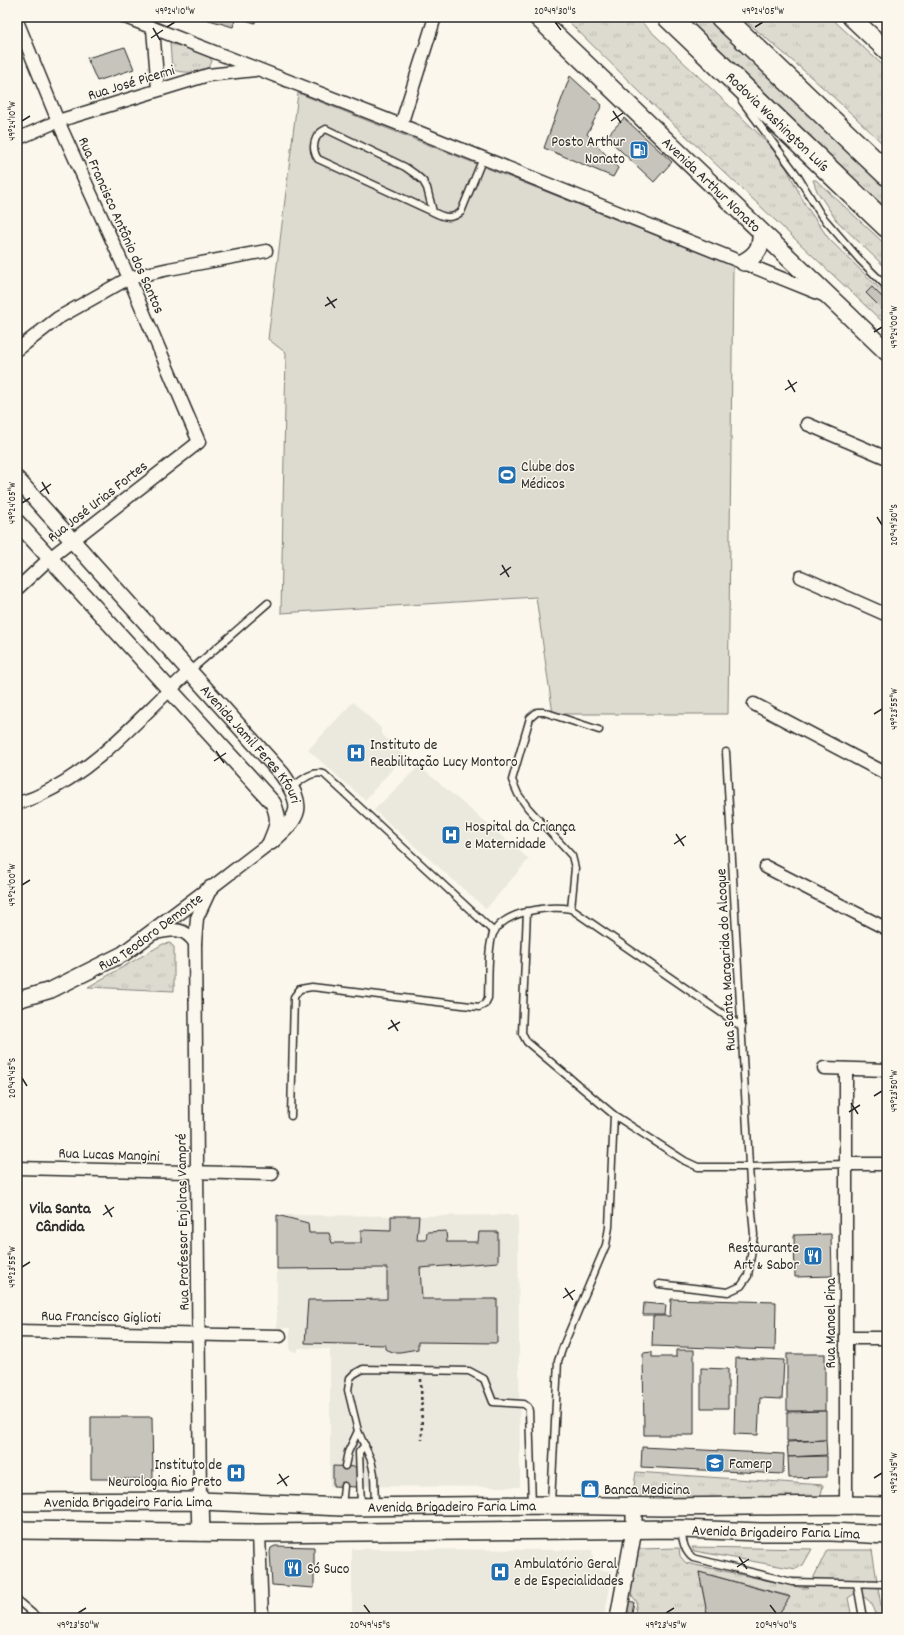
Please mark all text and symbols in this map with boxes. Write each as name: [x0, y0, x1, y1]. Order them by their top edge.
text: 49°24'10"W: [155, 5, 195, 19]
text: 20°49'30"S: [534, 5, 576, 19]
text: 49°24'05"W: [742, 5, 784, 19]
street label: Rua José Picerni: [85, 60, 178, 108]
street label: Rodovia Washington Luís: [720, 68, 834, 178]
text: 49°24'10"W: [6, 101, 20, 141]
place label: Posto Arthur Nonato: [551, 132, 625, 171]
street label: Avenida Arthur Nonato: [656, 133, 765, 239]
street label: Rua Francisco Antônio dos Santos: [71, 134, 169, 318]
fuel station icon: Posto Arthur Nonato: [628, 139, 650, 161]
text: 49°24'00"W: [888, 305, 902, 348]
street label: Rua José Urias Fortes: [43, 456, 153, 549]
place label: Clube dos Médicos: [521, 457, 575, 496]
sports icon: Clube dos Médicos: [496, 464, 518, 486]
text: 49°24'05"W: [6, 482, 20, 524]
text: 20°49'30"S: [888, 504, 902, 546]
street label: Avenida Jamil Feres Kfouri: [194, 681, 306, 806]
text: 49°23'55"W: [888, 688, 902, 730]
place label: Instituto de Reabilitação Lucy Montoro: [370, 735, 518, 774]
hospital icon: Instituto de Reabilitação Lucy Montoro: [345, 742, 367, 764]
place label: Hospital da Criança e Maternidade: [465, 817, 576, 856]
hospital icon: Hospital da Criança e Maternidade: [440, 824, 462, 846]
text: 49°24'00"W: [6, 863, 20, 906]
street label: Rua Santa Margarida do Alcoque: [711, 868, 743, 1052]
street label: Rua Teodoro Demonte: [95, 888, 209, 978]
text: 20°49'45"S: [6, 1058, 20, 1098]
text: 49°23'50"W: [888, 1070, 902, 1112]
street label: Rua Professor Enjolras Vampré: [171, 1133, 197, 1311]
street label: Rua Lucas Mangini: [58, 1143, 160, 1169]
district label: Vila Santa Cândida: [30, 1198, 92, 1239]
place label: Restaurante Art & Sabor: [728, 1238, 799, 1277]
restaurant icon: Restaurante Art & Sabor: [802, 1245, 824, 1267]
text: 49°23'55"W: [6, 1246, 20, 1288]
street label: Rua Manoel Pina: [821, 1277, 843, 1368]
street label: Rua Francisco Giglioti: [41, 1306, 161, 1330]
school or university icon: Famerp: [704, 1452, 726, 1474]
text: 49°23'45"W: [888, 1452, 902, 1493]
place label: Famerp: [729, 1454, 772, 1476]
place label: Instituto de Neurologia Rio Preto: [108, 1455, 222, 1494]
hospital icon: Instituto de Neurologia Rio Preto: [225, 1462, 247, 1484]
shop icon: Banca Medicina: [579, 1478, 601, 1500]
place label: Banca Medicina: [604, 1480, 690, 1502]
street label: Avenida Brigadeiro Faria Lima: [44, 1492, 213, 1515]
street label: Avenida Brigadeiro Faria Lima: [368, 1496, 537, 1520]
street label: Avenida Brigadeiro Faria Lima: [691, 1520, 861, 1547]
place label: Ambulatório Geral e de Especialidades: [514, 1554, 624, 1593]
restaurant icon: Só Suco: [282, 1557, 304, 1579]
place label: Só Suco: [307, 1559, 350, 1581]
hospital icon: Ambulatório Geral e de Especialidades: [489, 1561, 511, 1583]
text: 49°23'50"W: [57, 1619, 99, 1633]
text: 20°49'45"S: [350, 1619, 390, 1633]
text: 49°23'45"W: [646, 1619, 687, 1633]
text: 20°49'40"S: [755, 1619, 797, 1633]

